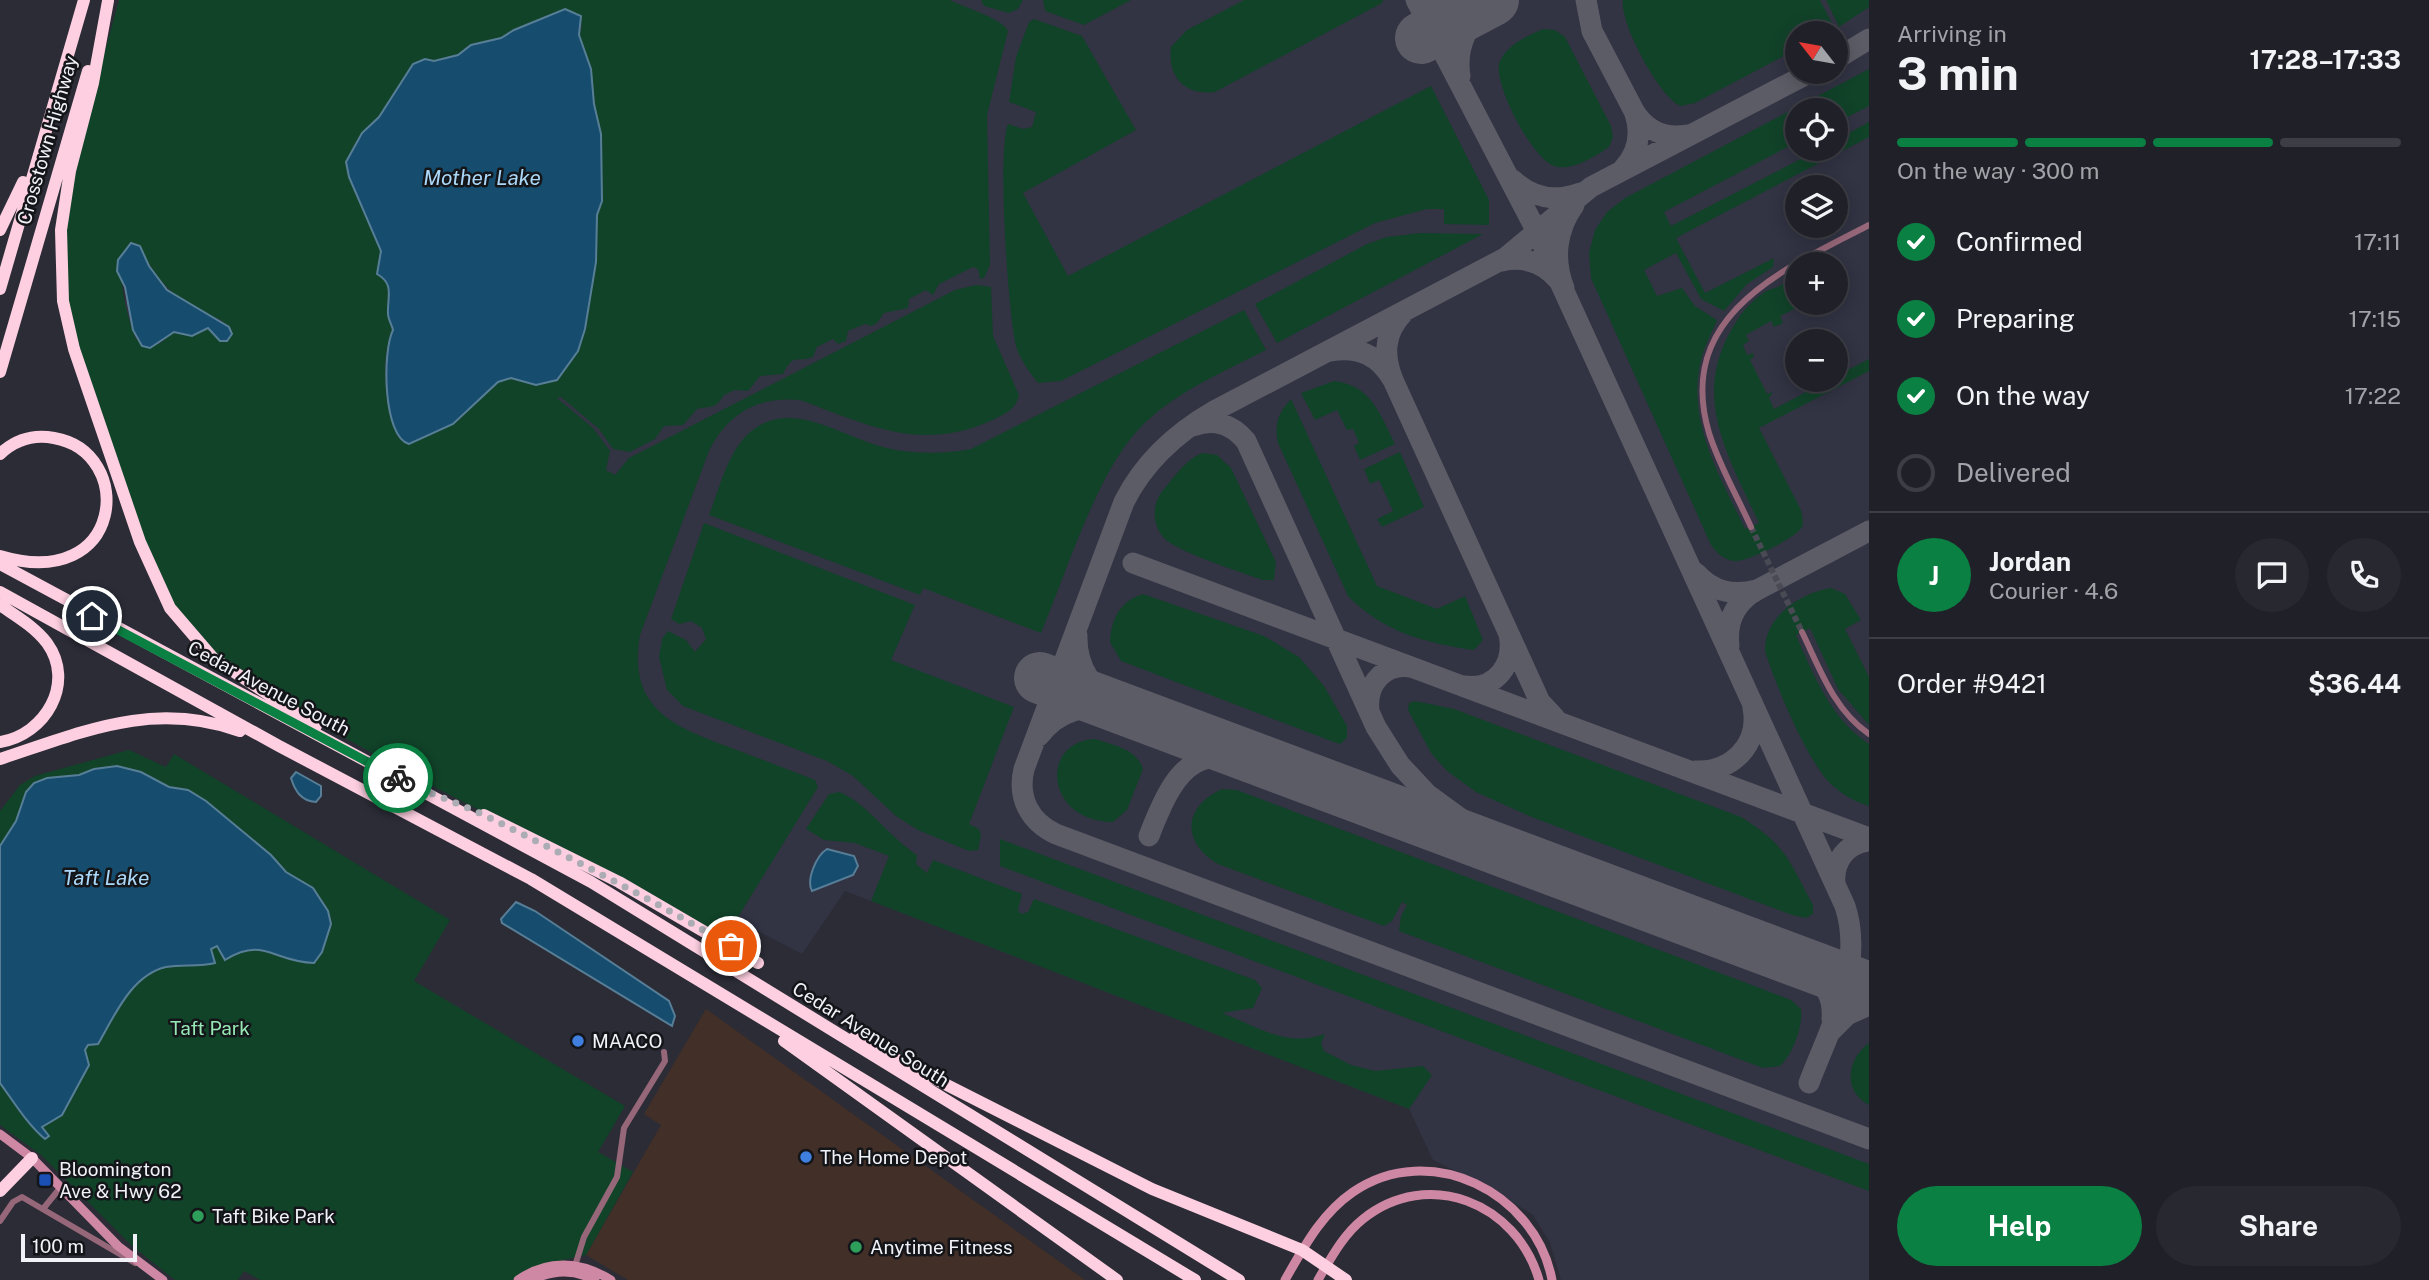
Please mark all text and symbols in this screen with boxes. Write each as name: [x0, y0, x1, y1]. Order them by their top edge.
text: Arriving in: [1897, 20, 2007, 47]
north arrow: [1785, 21, 1848, 84]
map controls: [1785, 21, 1848, 392]
text: 17:28–17:33: [2250, 44, 2401, 75]
text: 3 min: [1897, 46, 2019, 100]
street label: Crosstown Highway: [12, 53, 82, 227]
button: locate: [1785, 98, 1848, 161]
text: On the way · 300 m: [1897, 157, 2099, 184]
water label: Mother Lake: [423, 165, 541, 190]
button: layers: [1785, 175, 1848, 238]
icon: check: [1897, 223, 1935, 261]
text: Confirmed: [1956, 226, 2083, 257]
text: 17:11: [2354, 228, 2401, 255]
button: +: [1785, 252, 1848, 315]
icon: check: [1897, 300, 1935, 338]
text: Preparing: [1956, 303, 2075, 334]
text: 17:15: [2349, 305, 2401, 332]
button: −: [1785, 329, 1848, 392]
icon: check: [1897, 377, 1935, 415]
text: On the way: [1956, 380, 2090, 411]
text: 17:22: [2345, 382, 2401, 409]
text: Delivered: [1956, 457, 2071, 488]
button: chat: [2235, 538, 2309, 612]
button: phone: [2327, 538, 2401, 612]
text: Jordan: [1989, 546, 2071, 577]
text: J: [1929, 560, 1939, 591]
text: Courier · 4.6: [1989, 577, 2118, 604]
pin: [62, 586, 122, 646]
icon: home: [73, 597, 111, 635]
street label: Cedar Avenue South: [184, 636, 354, 740]
text: Order #9421: [1897, 668, 2047, 699]
text: $36.44: [2308, 668, 2401, 699]
courier: [363, 743, 433, 813]
icon: bike: [379, 759, 417, 797]
water label: Taft Lake: [63, 865, 149, 890]
pin: [701, 916, 761, 976]
icon: bag: [712, 927, 750, 965]
street label: Cedar Avenue South: [789, 977, 953, 1091]
park label: Taft Park: [170, 1017, 250, 1039]
place label: MAACO: [592, 1030, 662, 1052]
marker: MAACO: [570, 1033, 586, 1049]
place label: The Home Depot: [820, 1146, 967, 1168]
marker: The Home Depot: [798, 1149, 814, 1165]
place label: Bloomington Ave & Hwy 62: [59, 1158, 182, 1202]
marker: Bloomington Ave & Hwy 62: [37, 1172, 53, 1188]
button: Help: [1897, 1186, 2142, 1266]
button: Share: [2156, 1186, 2401, 1266]
place label: Taft Bike Park: [212, 1205, 335, 1227]
marker: Taft Bike Park: [190, 1208, 206, 1224]
scale bar: [21, 1231, 136, 1263]
text: 100 m: [32, 1235, 84, 1257]
place label: Anytime Fitness: [870, 1236, 1013, 1258]
marker: Anytime Fitness: [848, 1239, 864, 1255]

